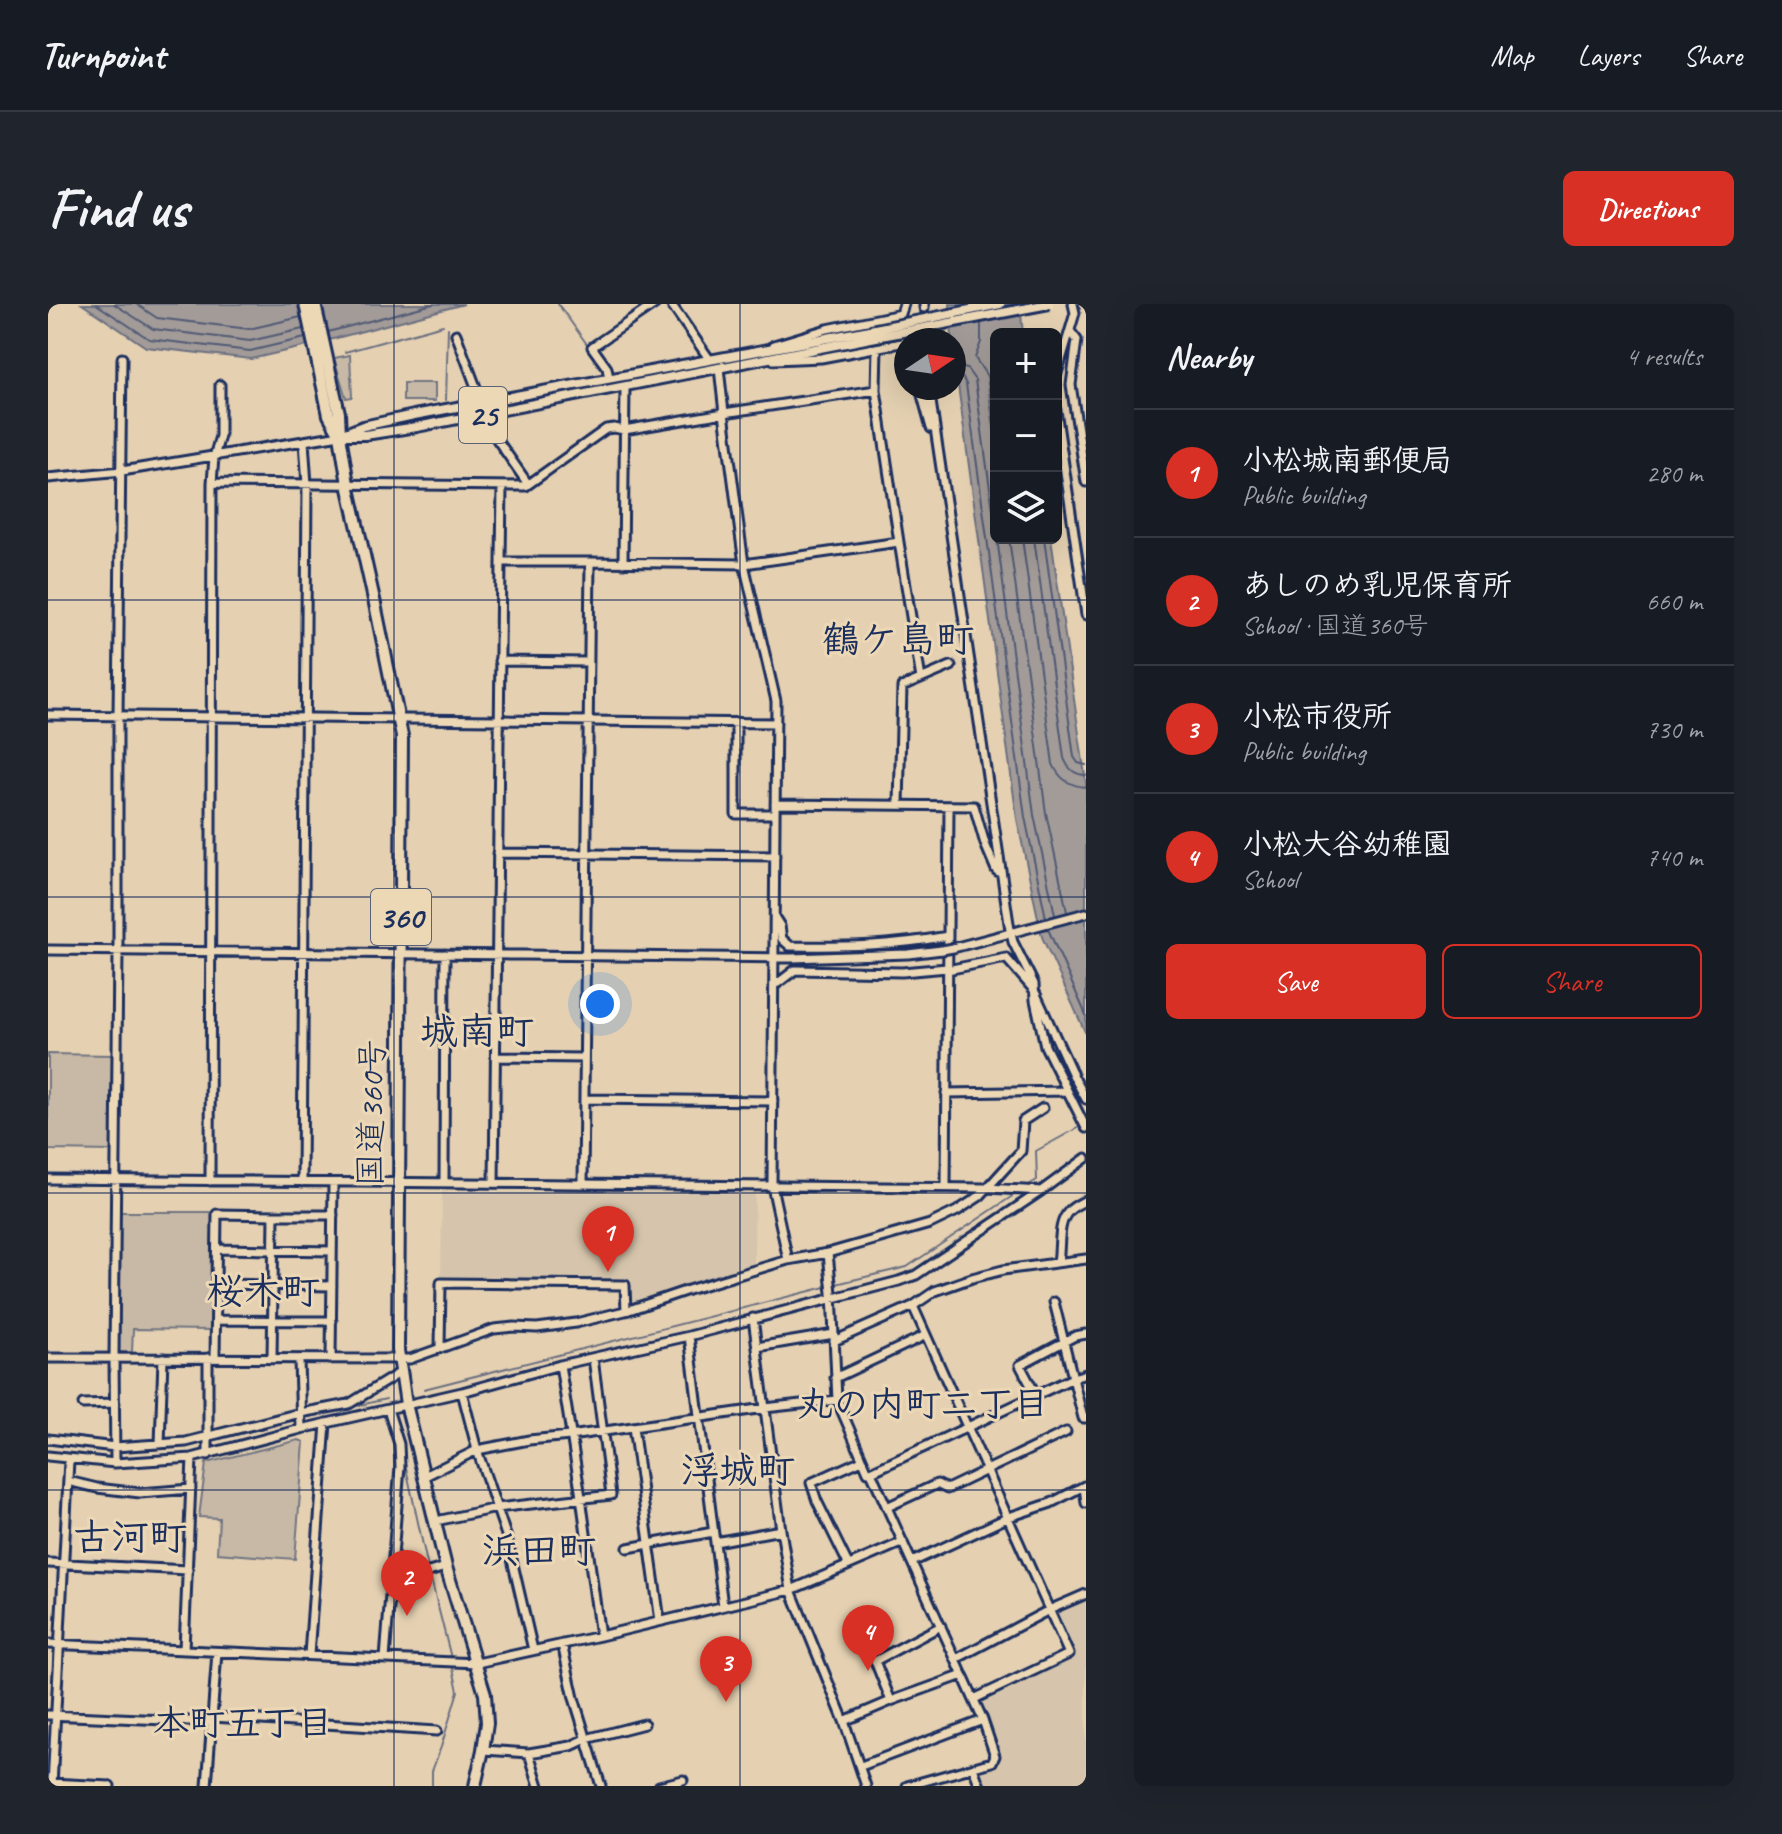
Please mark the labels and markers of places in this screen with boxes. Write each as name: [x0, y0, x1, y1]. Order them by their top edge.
pin: 1: [582, 1206, 634, 1272]
pin: 2: [381, 1550, 433, 1616]
pin: 4: [842, 1605, 894, 1671]
pin: 3: [700, 1636, 752, 1702]

